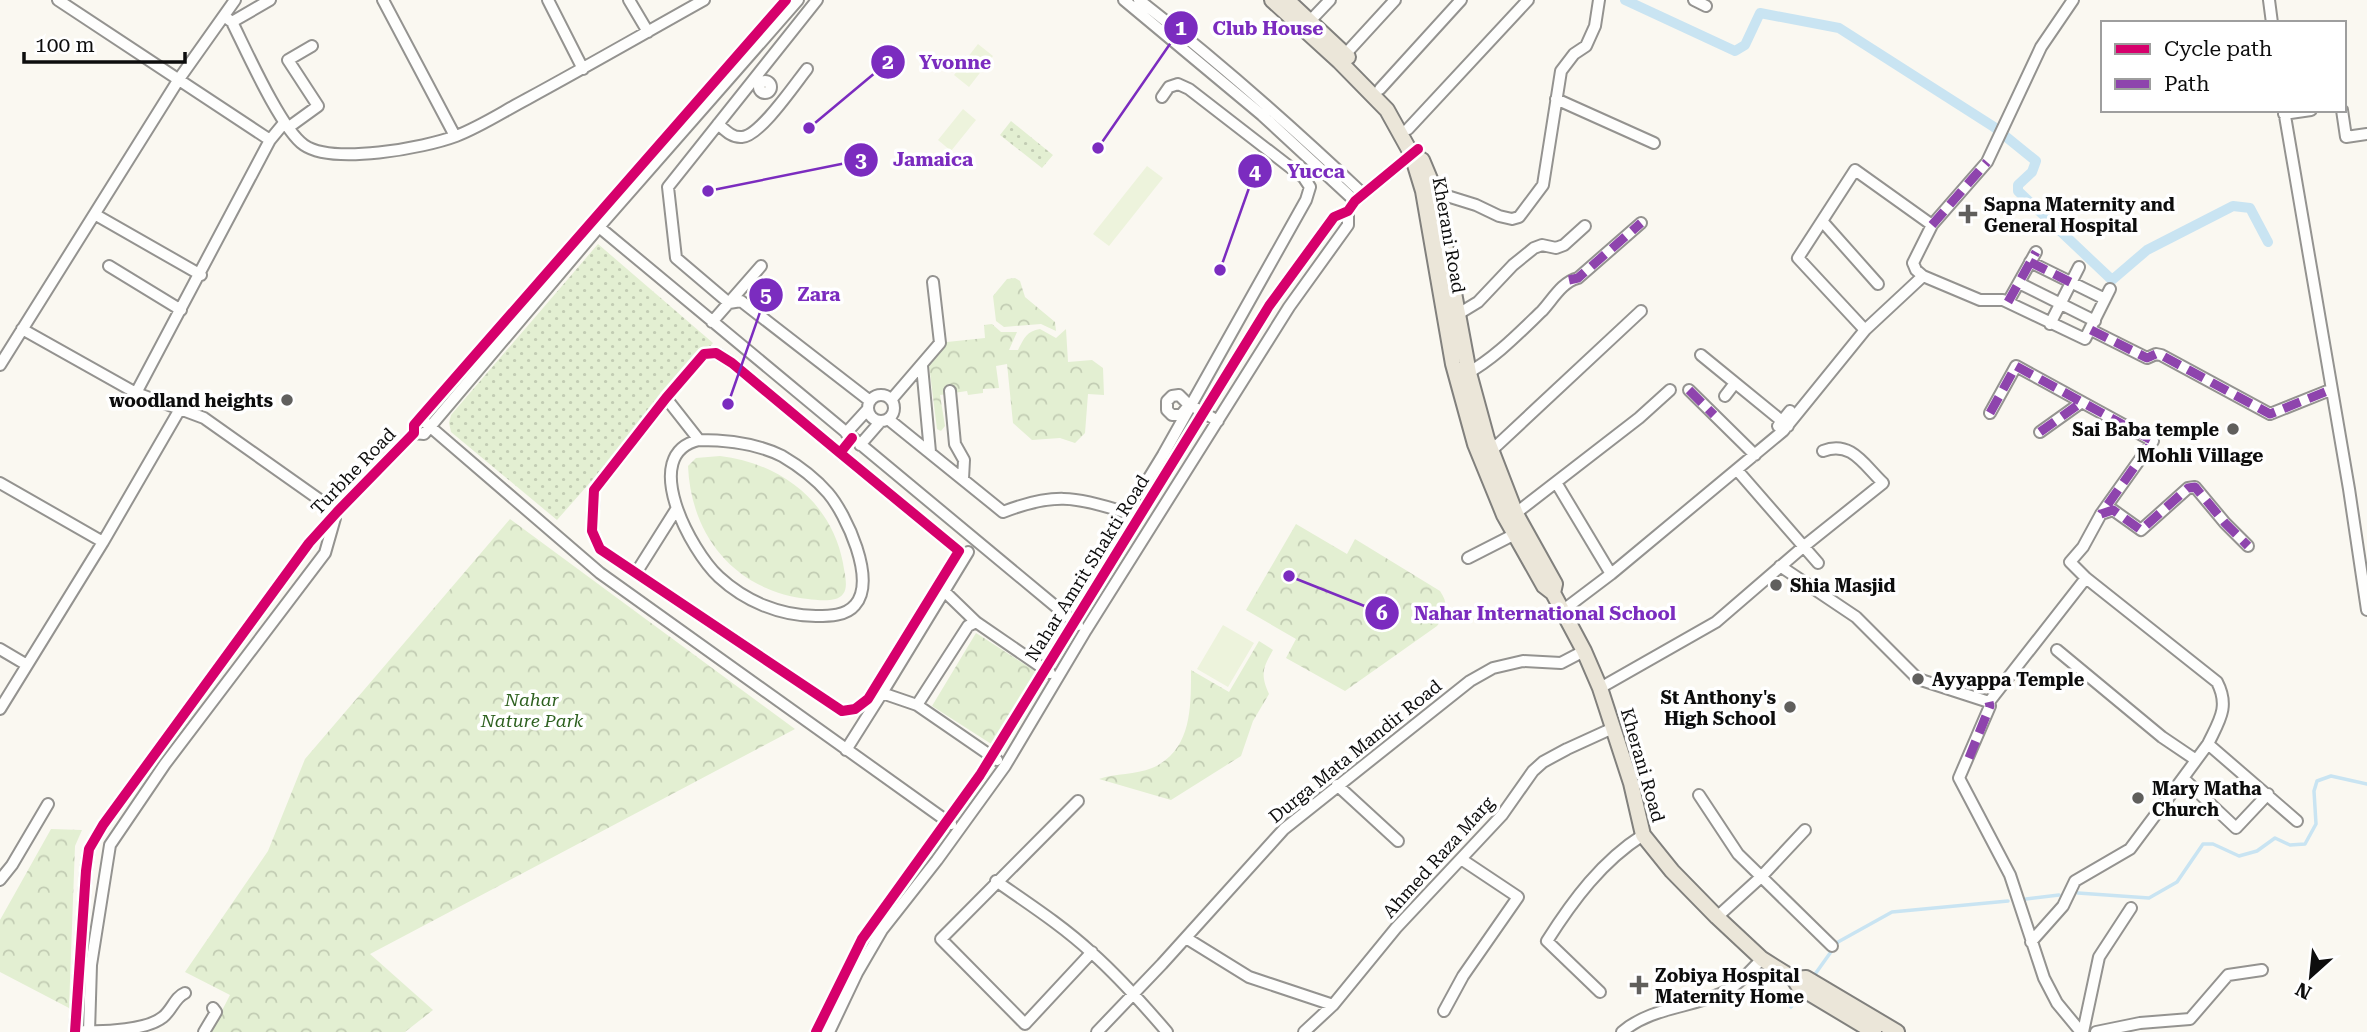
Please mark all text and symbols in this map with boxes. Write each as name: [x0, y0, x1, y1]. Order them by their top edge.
callout: Club House: [1163, 8, 1337, 48]
text: 1: [1175, 16, 1187, 40]
text: Club House: [1212, 17, 1324, 40]
scale bar: [24, 21, 186, 65]
legend: [2101, 21, 2346, 112]
text: 100 m: [35, 33, 95, 57]
text: Cycle path: [2164, 37, 2273, 61]
callout: Yvonne: [870, 42, 1005, 82]
text: 2: [882, 50, 894, 74]
text: Yvonne: [919, 51, 991, 74]
text: Path: [2164, 72, 2210, 96]
callout: Jamaica: [844, 140, 987, 180]
text: 3: [855, 148, 867, 172]
text: Jamaica: [893, 148, 973, 171]
callout: Yucca: [1238, 151, 1359, 191]
text: 4: [1249, 160, 1261, 184]
text: Yucca: [1287, 160, 1345, 183]
street label: Kherani Road: [1428, 175, 1470, 295]
place label: Sapna Maternity and General Hospital: [1984, 194, 2175, 236]
marker: Sapna Maternity and General Hospital: [1958, 204, 1978, 224]
callout: Zara: [748, 275, 854, 315]
text: 5: [760, 283, 772, 307]
text: Zara: [797, 283, 841, 306]
place label: woodland heights: [109, 390, 273, 411]
marker: woodland heights: [279, 392, 295, 408]
place label: Sai Baba temple: [2072, 419, 2219, 440]
marker: Sai Baba temple: [2225, 421, 2241, 437]
street label: Turbhe Road: [306, 423, 400, 519]
district label: Mohli Village: [2137, 444, 2263, 467]
street label: Nahar Amrit Shakti Road: [1021, 471, 1153, 665]
place label: Shia Masjid: [1790, 575, 1896, 596]
marker: Shia Masjid: [1768, 577, 1784, 593]
callout: Nahar International School: [1364, 593, 1690, 633]
text: 6: [1376, 601, 1388, 625]
text: Nahar International School: [1414, 602, 1676, 625]
place label: Ayyappa Temple: [1932, 669, 2085, 690]
marker: Ayyappa Temple: [1910, 671, 1926, 687]
street label: Durga Mata Mandir Road: [1265, 675, 1446, 827]
place label: St Anthony's High School: [1661, 687, 1776, 729]
park label: Nahar Nature Park: [480, 689, 584, 731]
marker: St Anthony's High School: [1782, 699, 1798, 715]
street label: Kherani Road: [1617, 706, 1669, 825]
place label: Mary Matha Church: [2152, 778, 2262, 820]
marker: Mary Matha Church: [2130, 790, 2146, 806]
street label: Ahmed Raza Marg: [1378, 791, 1498, 922]
north arrow: [2276, 941, 2346, 1011]
place label: Zobiya Hospital Maternity Home: [1655, 965, 1804, 1007]
marker: Zobiya Hospital Maternity Home: [1629, 975, 1649, 995]
text: N: [2291, 977, 2315, 1004]

